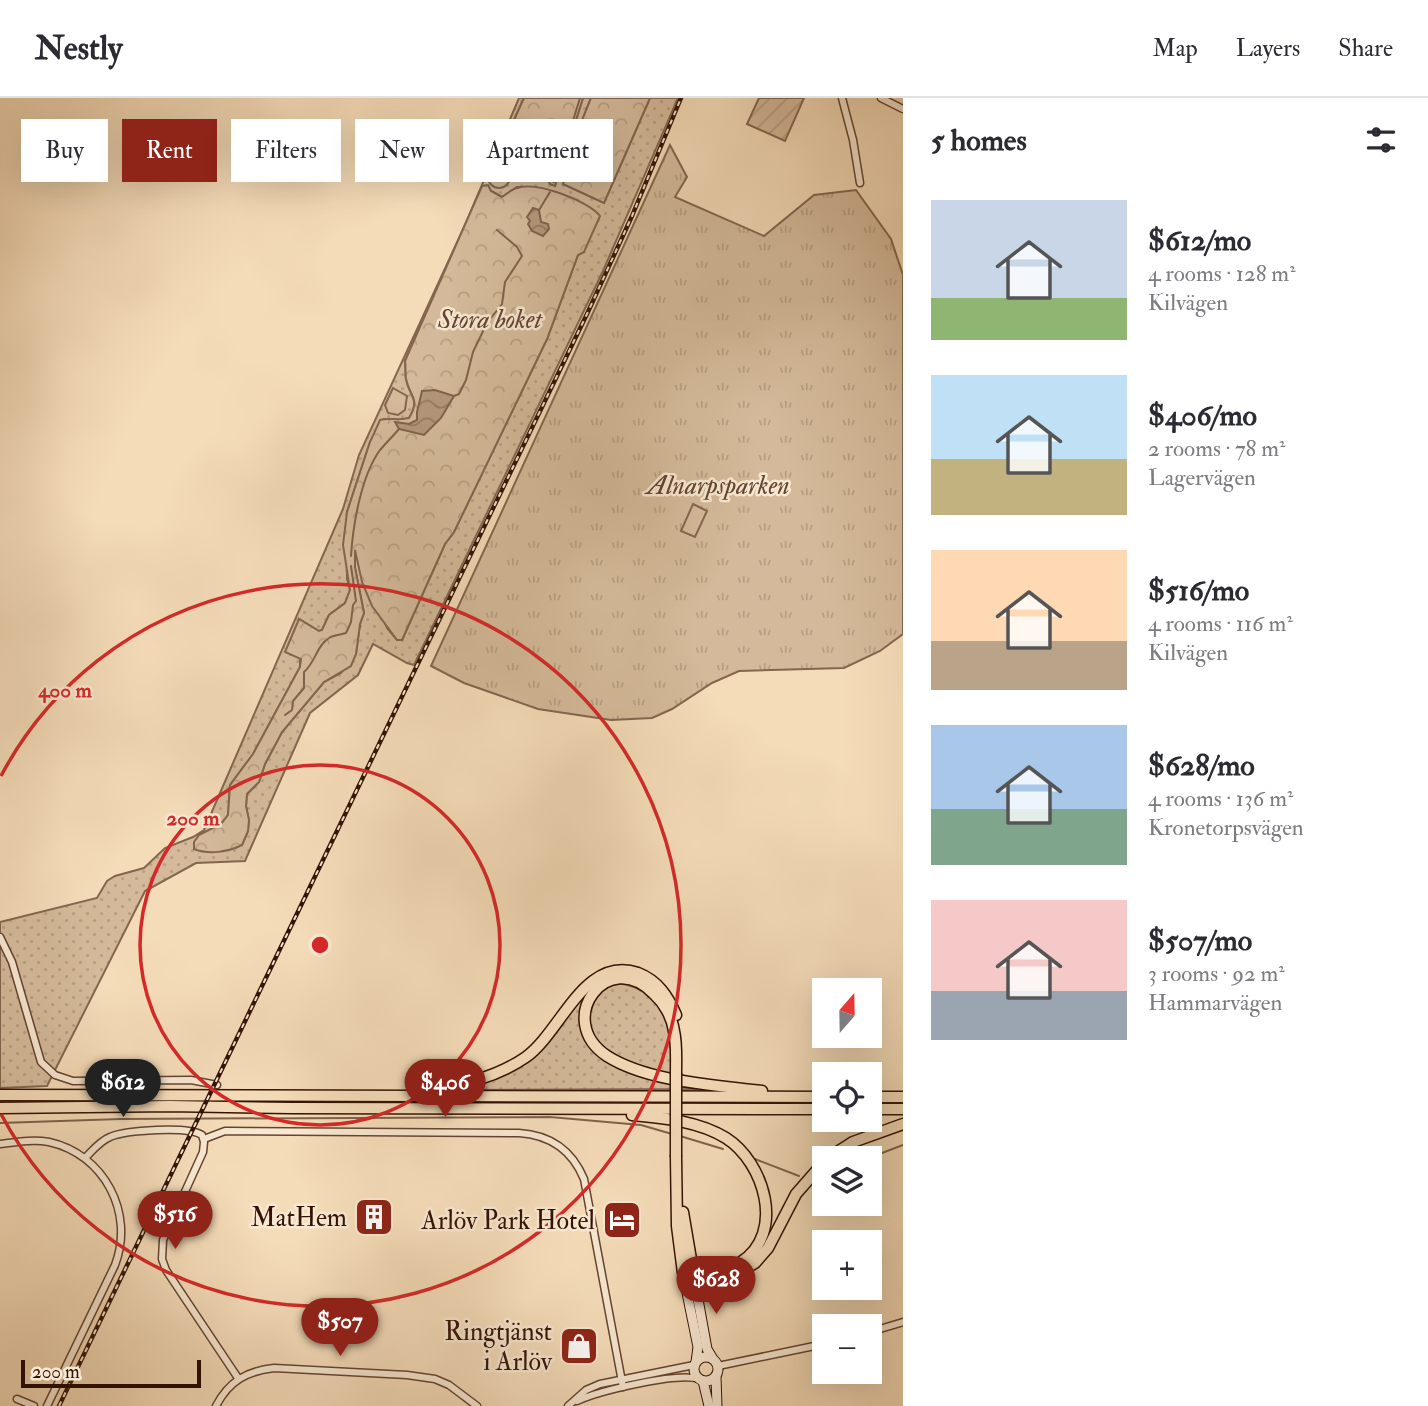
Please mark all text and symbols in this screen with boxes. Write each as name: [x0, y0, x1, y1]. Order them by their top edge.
text: Nestly: [35, 28, 123, 69]
text: Map: [1153, 33, 1198, 64]
text: Layers: [1236, 33, 1300, 64]
text: Share: [1338, 33, 1393, 64]
chip: Buy: [21, 119, 108, 182]
chip: Rent: [122, 119, 217, 182]
chip: Filters: [231, 119, 341, 182]
chip: New: [355, 119, 449, 182]
chip: Apartment: [463, 119, 613, 182]
icon: filters: [1362, 121, 1400, 159]
text: 5 homes: [931, 122, 1027, 159]
text: $612/mo: [1148, 222, 1251, 259]
icon: home: [987, 228, 1071, 312]
text: 4 rooms · 128 m²: [1148, 259, 1296, 288]
text: Kilvägen: [1148, 288, 1228, 317]
park label: Stora boket: [437, 304, 543, 336]
text: $406/mo: [1148, 397, 1257, 434]
icon: home: [987, 403, 1071, 487]
text: 2 rooms · 78 m²: [1148, 434, 1286, 463]
text: Lagervägen: [1148, 463, 1256, 492]
park label: Alnarpsparken: [643, 470, 790, 502]
text: $516/mo: [1148, 572, 1249, 609]
icon: home: [987, 578, 1071, 662]
text: 4 rooms · 116 m²: [1148, 609, 1293, 638]
text: Kilvägen: [1148, 638, 1228, 667]
text: 400 m: [37, 677, 92, 704]
text: $628/mo: [1148, 747, 1255, 784]
icon: home: [987, 753, 1071, 837]
text: 4 rooms · 136 m²: [1148, 784, 1294, 813]
text: 200 m: [167, 805, 220, 832]
text: Kronetorpsvägen: [1148, 813, 1304, 842]
text: $507/mo: [1148, 922, 1252, 959]
icon: home: [987, 928, 1071, 1012]
centre of rings: [308, 933, 332, 957]
text: 3 rooms · 92 m²: [1148, 959, 1285, 988]
north arrow: [812, 978, 882, 1048]
map controls: [812, 978, 882, 1384]
text: Hammarvägen: [1148, 988, 1282, 1017]
pin: $612: [82, 1060, 164, 1119]
pin: $406: [404, 1060, 486, 1119]
button: locate: [812, 1062, 882, 1132]
text: $612: [101, 1067, 145, 1096]
text: $406: [421, 1067, 469, 1096]
button: layers: [812, 1146, 882, 1216]
pin: $516: [134, 1192, 216, 1251]
building icon: MatHem: [353, 1196, 395, 1238]
text: $516: [154, 1199, 196, 1228]
hotel icon: Arlöv Park Hotel: [601, 1199, 643, 1241]
place label: MatHem: [251, 1202, 347, 1234]
place label: Arlöv Park Hotel: [420, 1205, 595, 1237]
button: +: [812, 1230, 882, 1300]
pin: $628: [675, 1256, 757, 1316]
text: $628: [692, 1264, 740, 1293]
pin: $507: [299, 1298, 381, 1358]
text: $507: [317, 1306, 363, 1335]
button: −: [812, 1314, 882, 1384]
place label: Ringtjänst i Arlöv: [444, 1316, 553, 1378]
shop icon: Ringtjänst i Arlöv: [558, 1325, 600, 1367]
scale bar: [21, 1357, 201, 1389]
text: 200 m: [32, 1360, 80, 1384]

